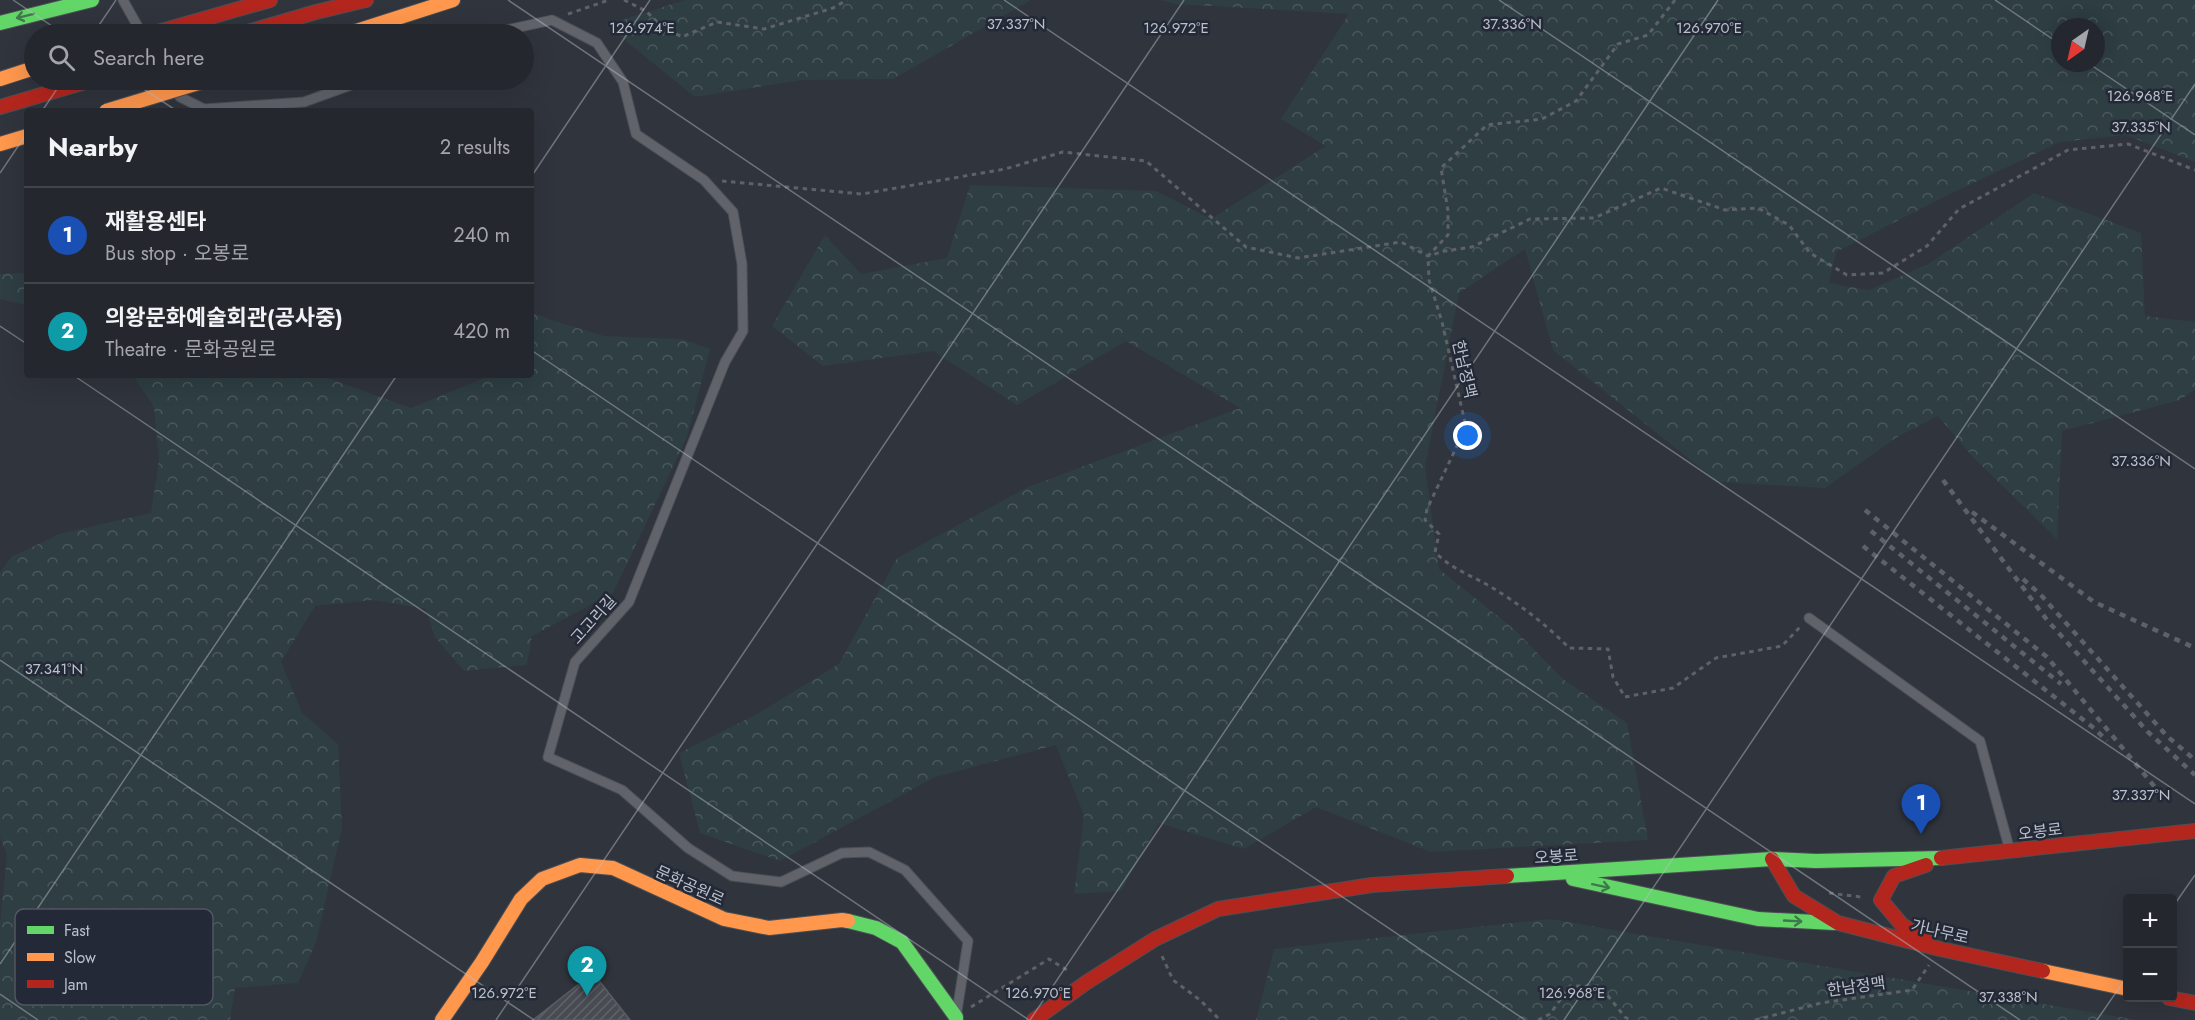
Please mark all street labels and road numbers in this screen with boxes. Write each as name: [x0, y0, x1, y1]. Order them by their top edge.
street label: 한남정맥: [1447, 338, 1482, 400]
street label: 고고리길: [565, 590, 622, 649]
street label: 오봉로: [2017, 817, 2064, 846]
street label: 오봉로: [1533, 843, 1579, 870]
street label: 문화공원로: [651, 860, 728, 911]
street label: 가나무로: [1909, 914, 1971, 949]
street label: 한남정맥: [1825, 971, 1887, 1002]

